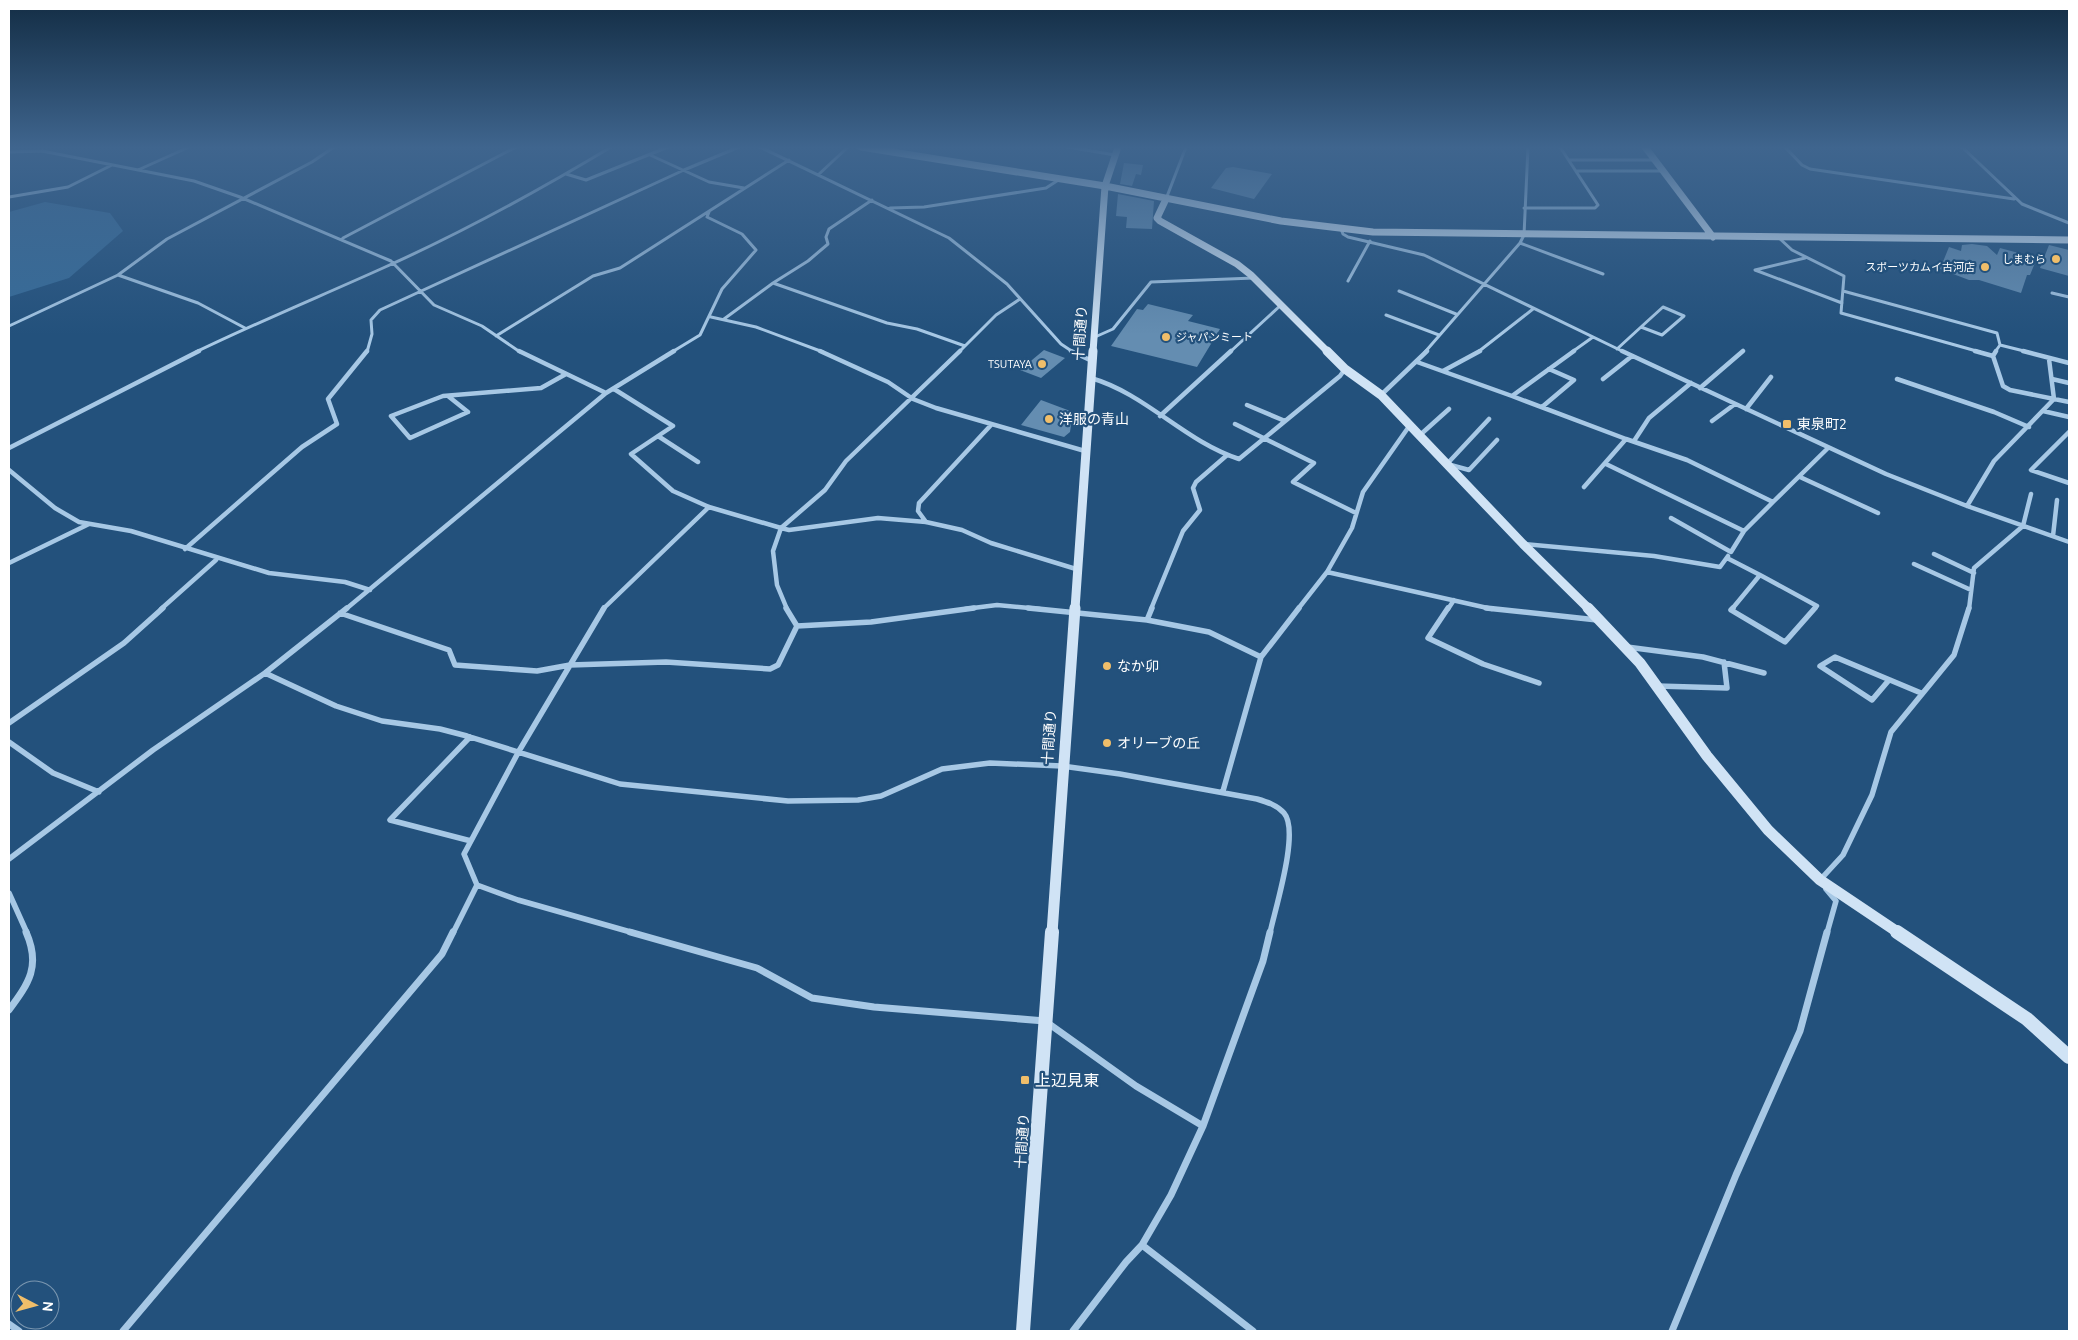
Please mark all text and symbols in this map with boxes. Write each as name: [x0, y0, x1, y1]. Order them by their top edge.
place label: しまむら: [2002, 253, 2046, 265]
marker: しまむら: [2050, 253, 2062, 265]
place label: スポーツカムイ古河店: [1865, 261, 1975, 273]
marker: スポーツカムイ古河店: [1979, 261, 1991, 273]
street label: 十間通り: [1070, 305, 1090, 361]
marker: ジャパンミート: [1160, 331, 1172, 343]
place label: ジャパンミート: [1176, 331, 1253, 343]
place label: TSUTAYA: [988, 358, 1033, 370]
marker: TSUTAYA: [1036, 358, 1048, 370]
place label: 洋服の青山: [1059, 411, 1129, 427]
marker: 洋服の青山: [1043, 413, 1055, 425]
place label: 東泉町2: [1797, 416, 1847, 432]
marker: 東泉町2: [1781, 418, 1793, 430]
place label: なか卯: [1117, 658, 1159, 674]
marker: なか卯: [1101, 660, 1113, 672]
street label: 十間通り: [1039, 709, 1059, 765]
place label: オリーブの丘: [1117, 735, 1200, 751]
marker: オリーブの丘: [1101, 737, 1113, 749]
place label: 上辺見東: [1035, 1071, 1099, 1089]
marker: 上辺見東: [1019, 1074, 1031, 1086]
street label: 十間通り: [1012, 1113, 1032, 1169]
north arrow: [10, 1280, 60, 1330]
text: N: [39, 1300, 56, 1312]

